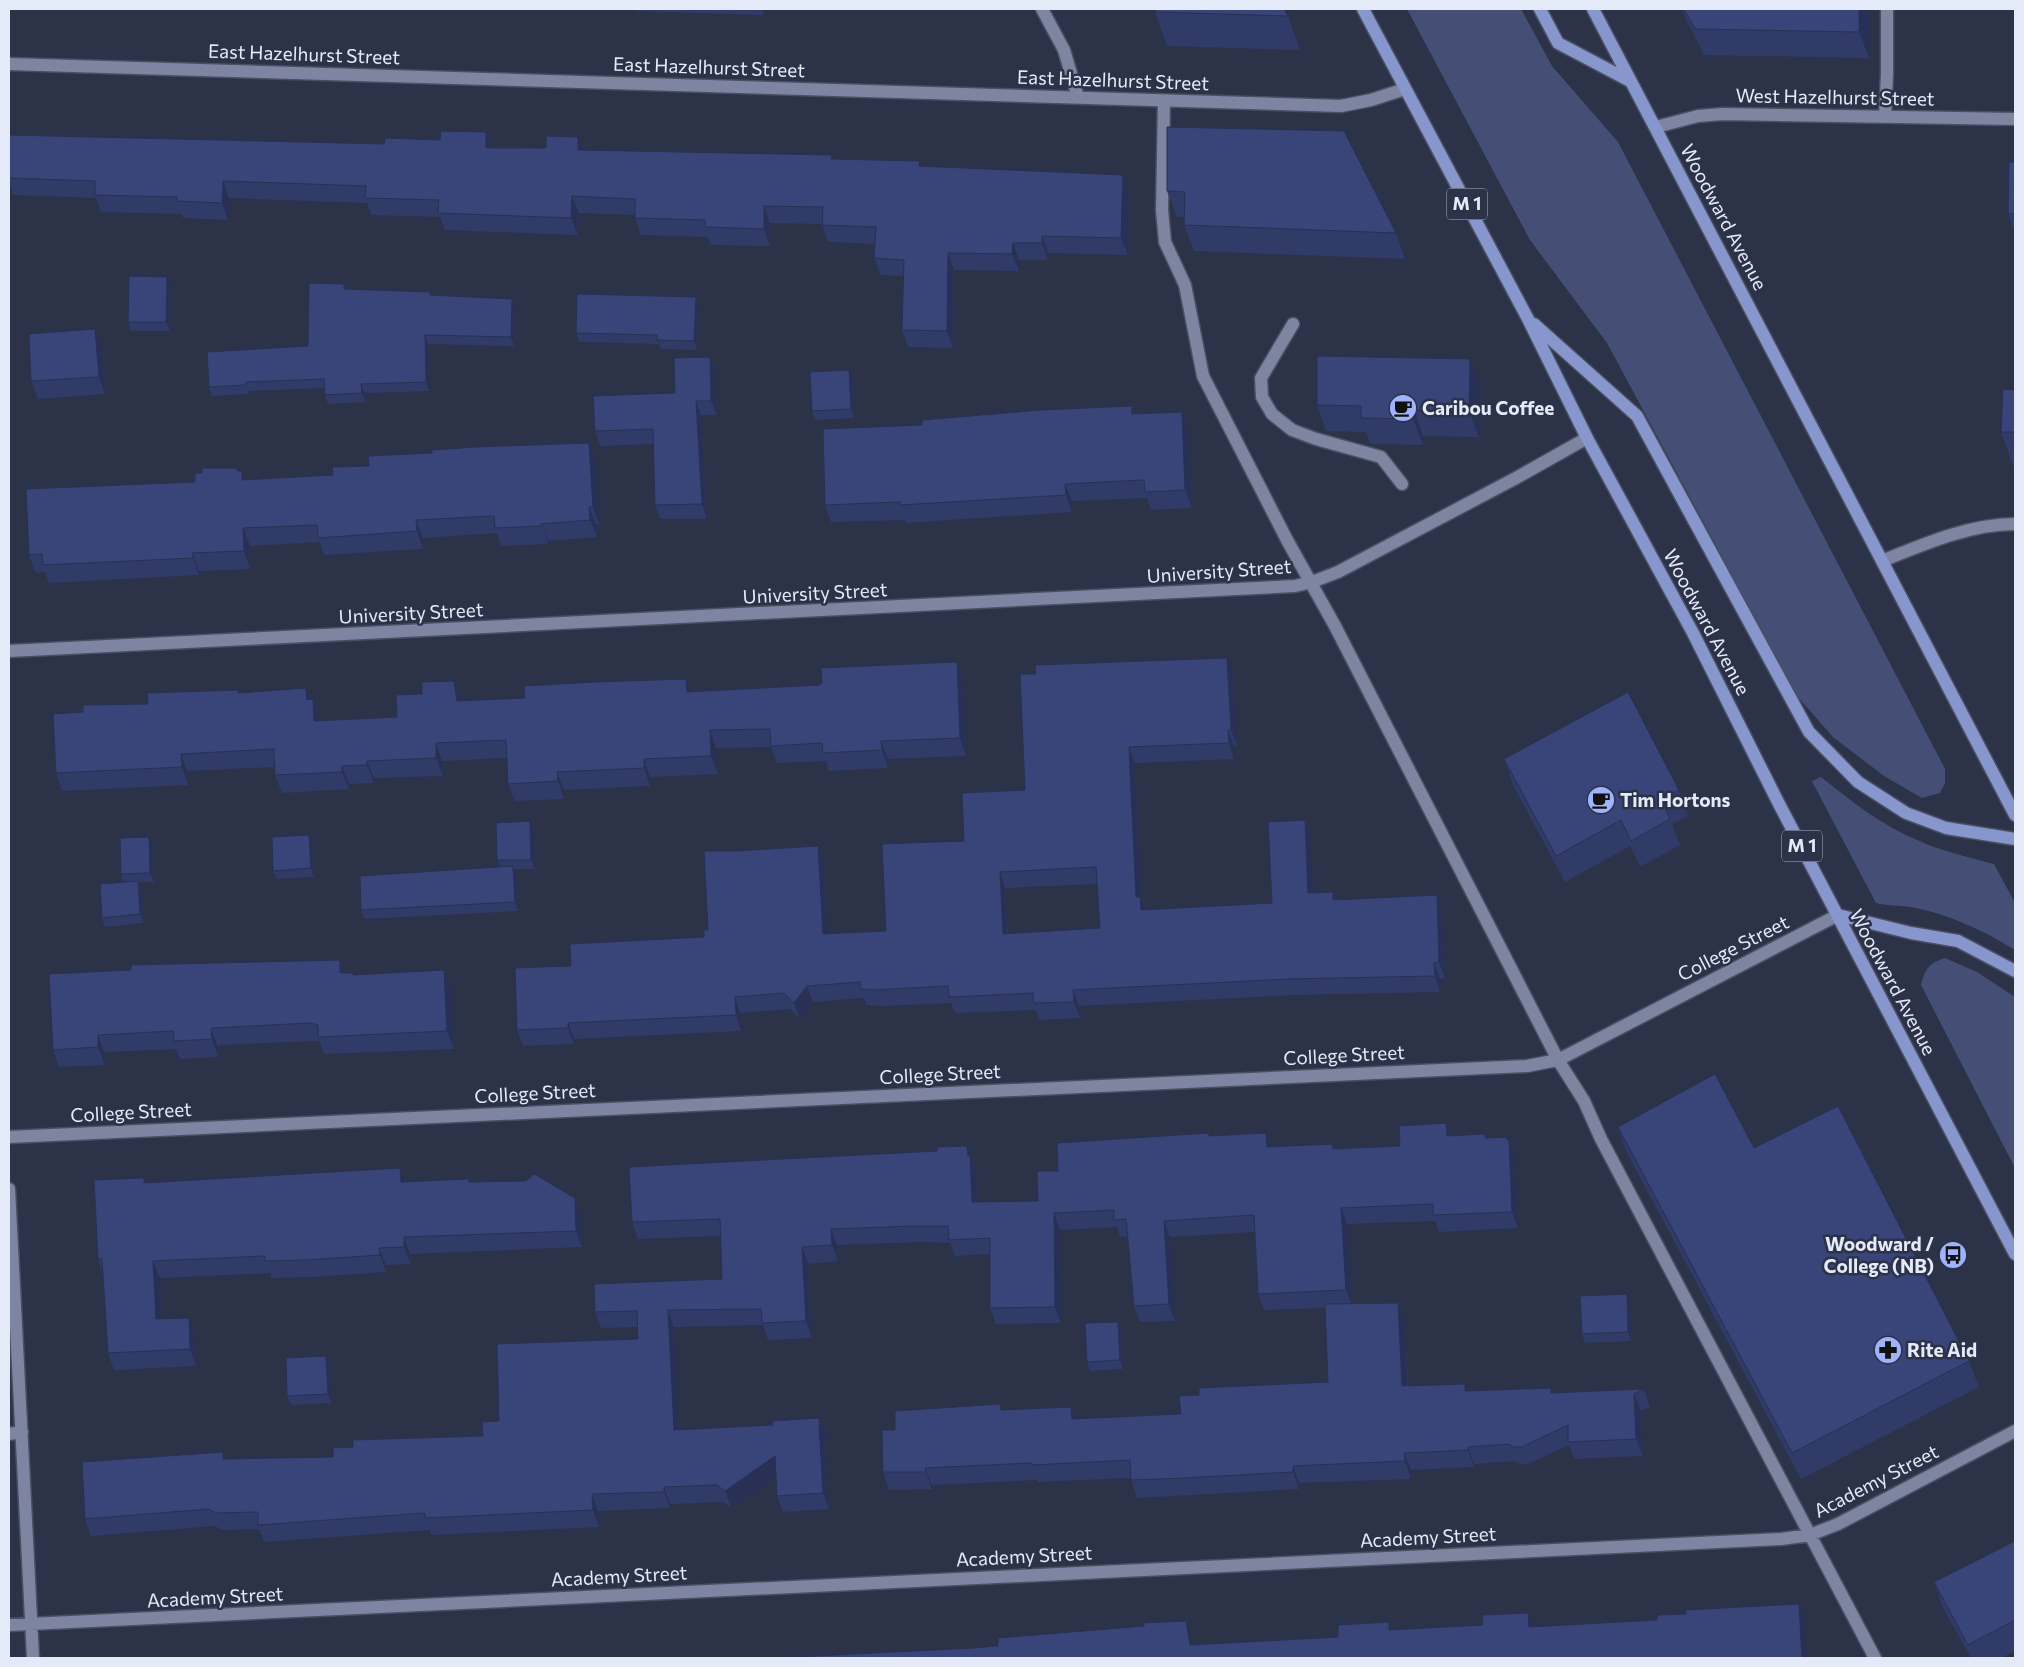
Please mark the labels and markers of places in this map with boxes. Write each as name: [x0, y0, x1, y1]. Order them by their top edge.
cafe icon: Caribou Coffee: [1388, 393, 1418, 423]
place label: Caribou Coffee: [1422, 396, 1554, 419]
cafe icon: Tim Hortons: [1586, 785, 1616, 815]
place label: Tim Hortons: [1620, 788, 1731, 811]
place label: Woodward / College (NB): [1823, 1232, 1934, 1277]
bus stop icon: Woodward / College (NB): [1938, 1240, 1968, 1270]
pharmacy icon: Rite Aid: [1873, 1335, 1903, 1365]
place label: Rite Aid: [1907, 1338, 1977, 1361]

